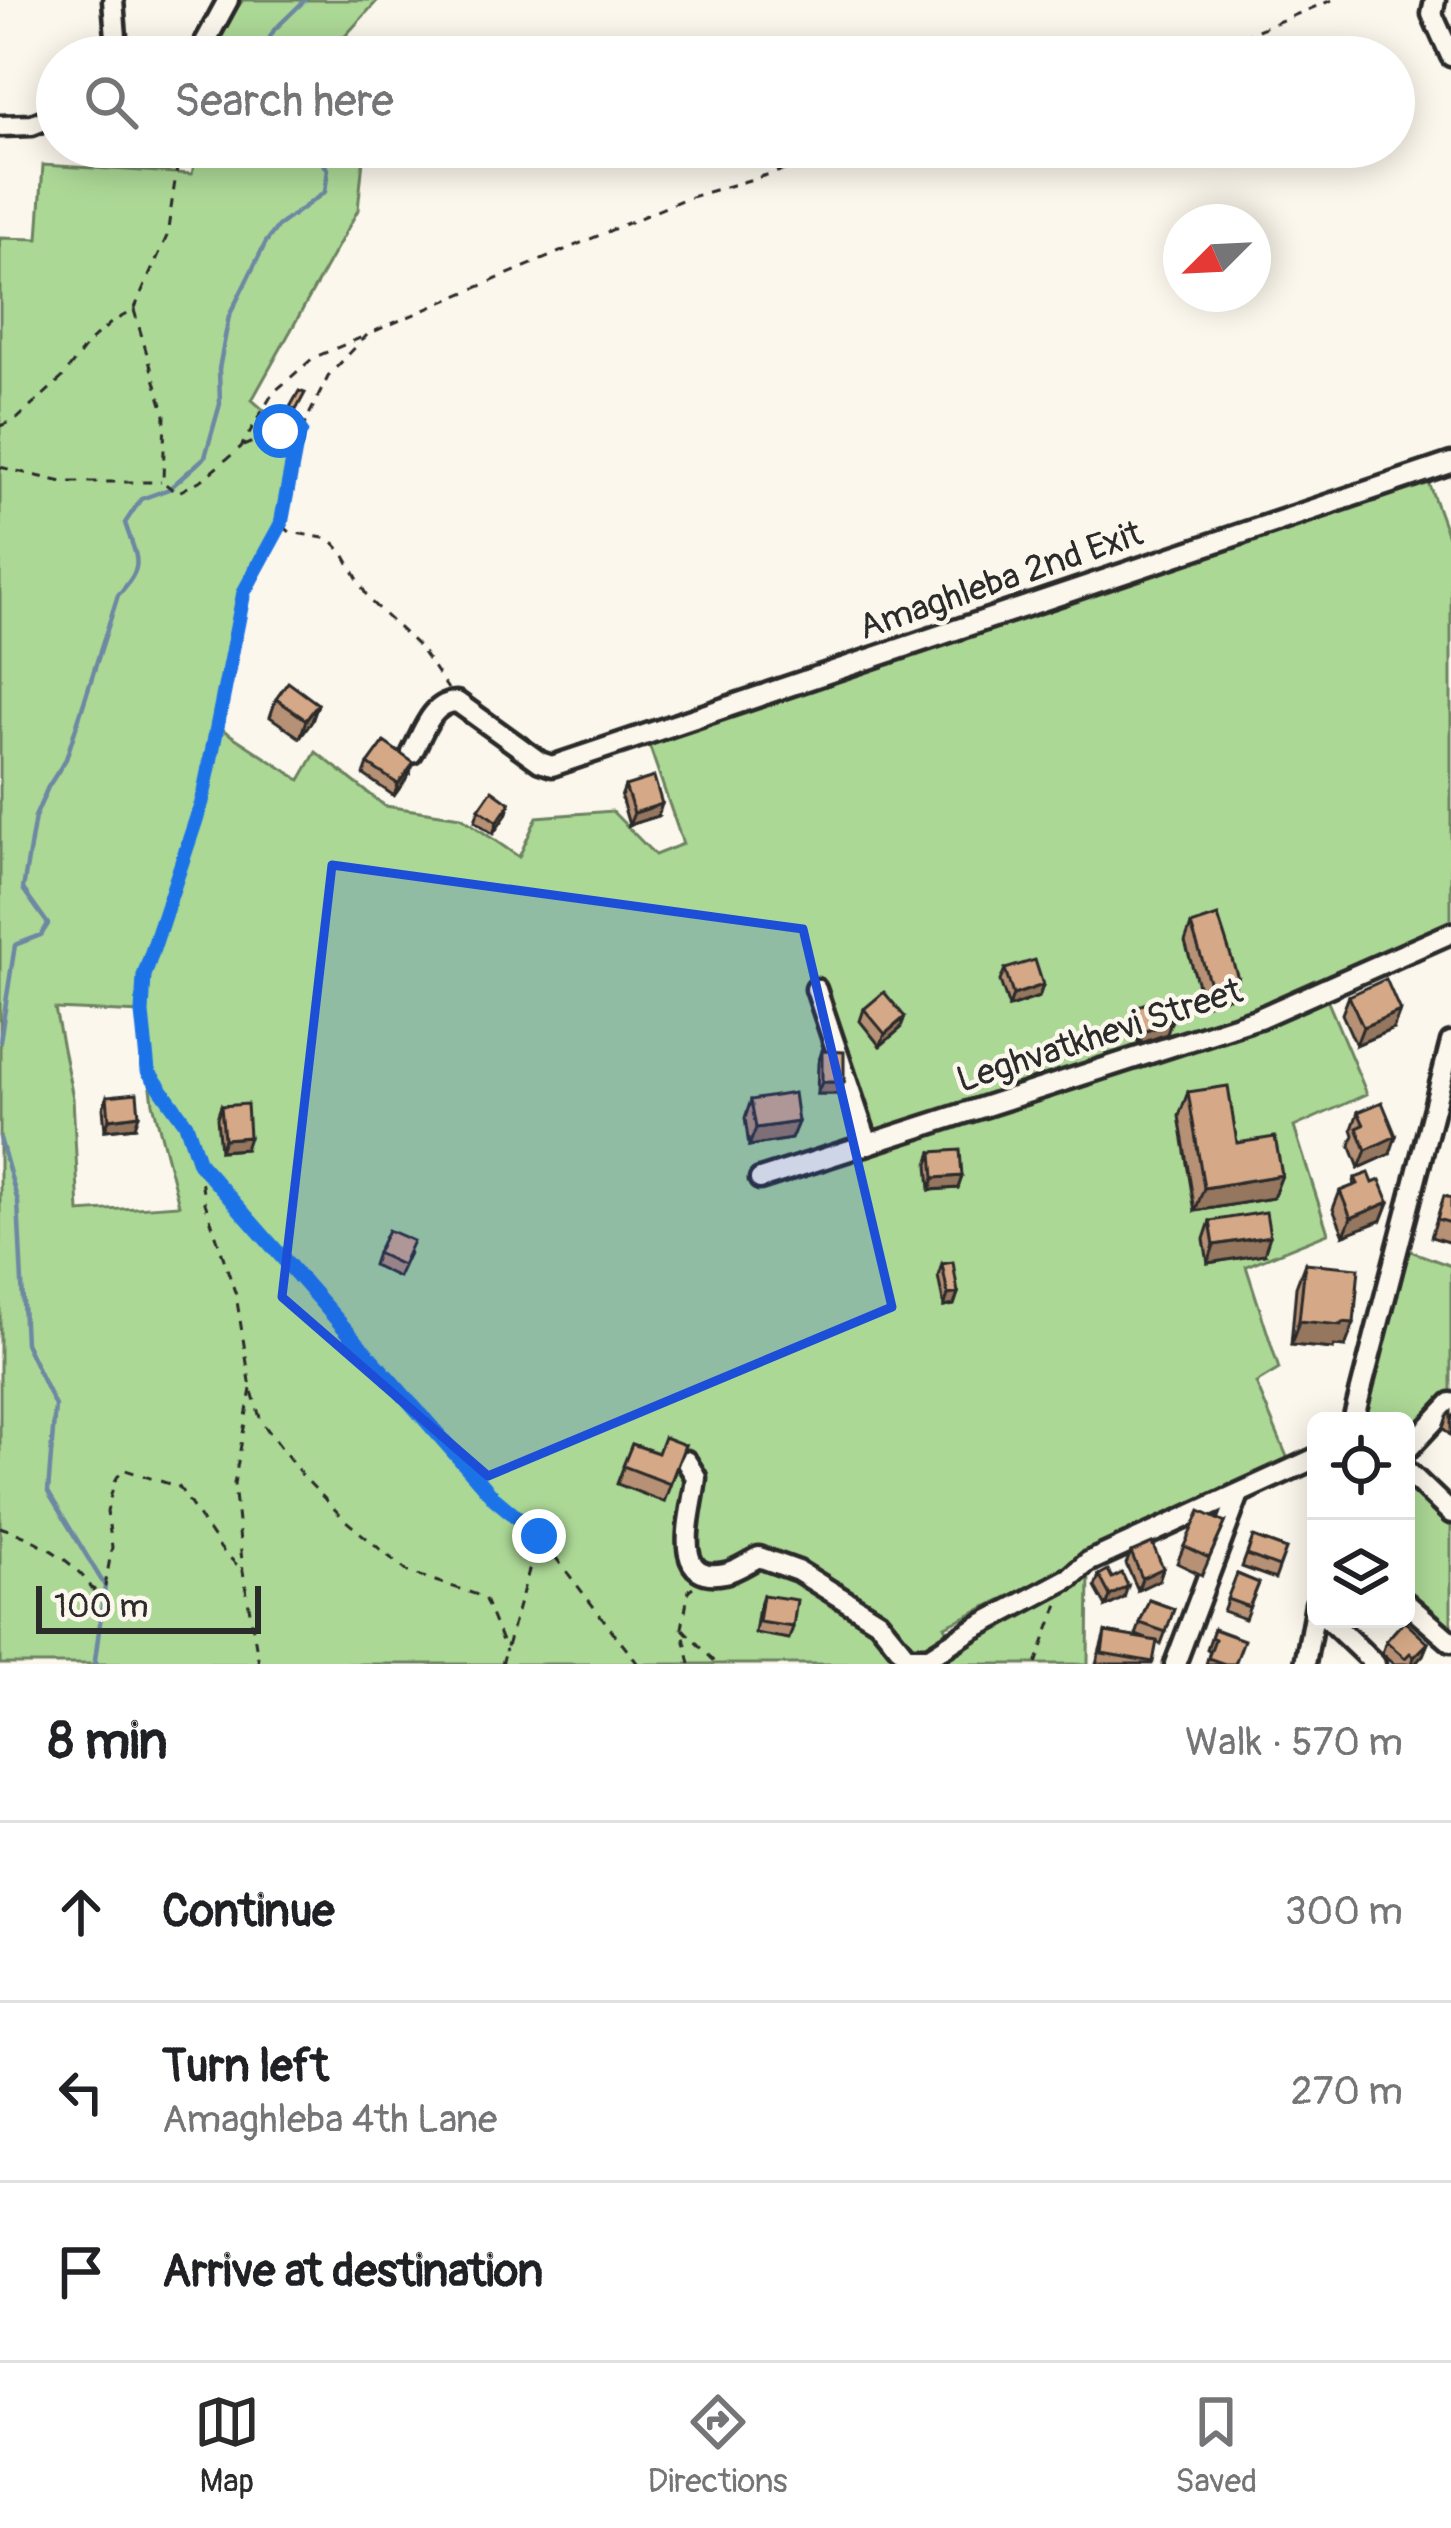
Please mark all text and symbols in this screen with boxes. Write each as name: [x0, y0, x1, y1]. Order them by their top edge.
search box: [36, 36, 1415, 168]
icon: search: [78, 69, 144, 135]
text: Search here: [174, 74, 394, 130]
north arrow: [1163, 204, 1271, 312]
route start: [253, 404, 307, 458]
street label: Amaghleba 2nd Exit: [853, 511, 1149, 650]
street label: Leghvatkhevi Street: [951, 968, 1248, 1103]
map controls: [1307, 1412, 1415, 1628]
button: locate: [1307, 1412, 1415, 1520]
route end: [512, 1509, 566, 1563]
button: layers: [1307, 1520, 1415, 1628]
scale bar: [36, 1580, 261, 1633]
text: 100 m: [54, 1586, 148, 1627]
text: 8 min: [48, 1710, 168, 1774]
text: Walk · 570 m: [1185, 1718, 1403, 1767]
icon: ahead: [48, 1879, 114, 1945]
text: Continue: [162, 1884, 335, 1940]
text: 300 m: [1285, 1887, 1403, 1936]
text: Turn left: [162, 2039, 329, 2095]
icon: left: [48, 2059, 114, 2125]
text: 270 m: [1291, 2067, 1403, 2116]
text: Amaghleba 4th Lane: [162, 2095, 497, 2144]
icon: arrive: [48, 2239, 114, 2305]
text: Arrive at destination: [162, 2244, 543, 2300]
tab: Map: [194, 2389, 260, 2502]
tab: Directions: [648, 2389, 788, 2502]
tab: Saved: [1175, 2389, 1257, 2502]

